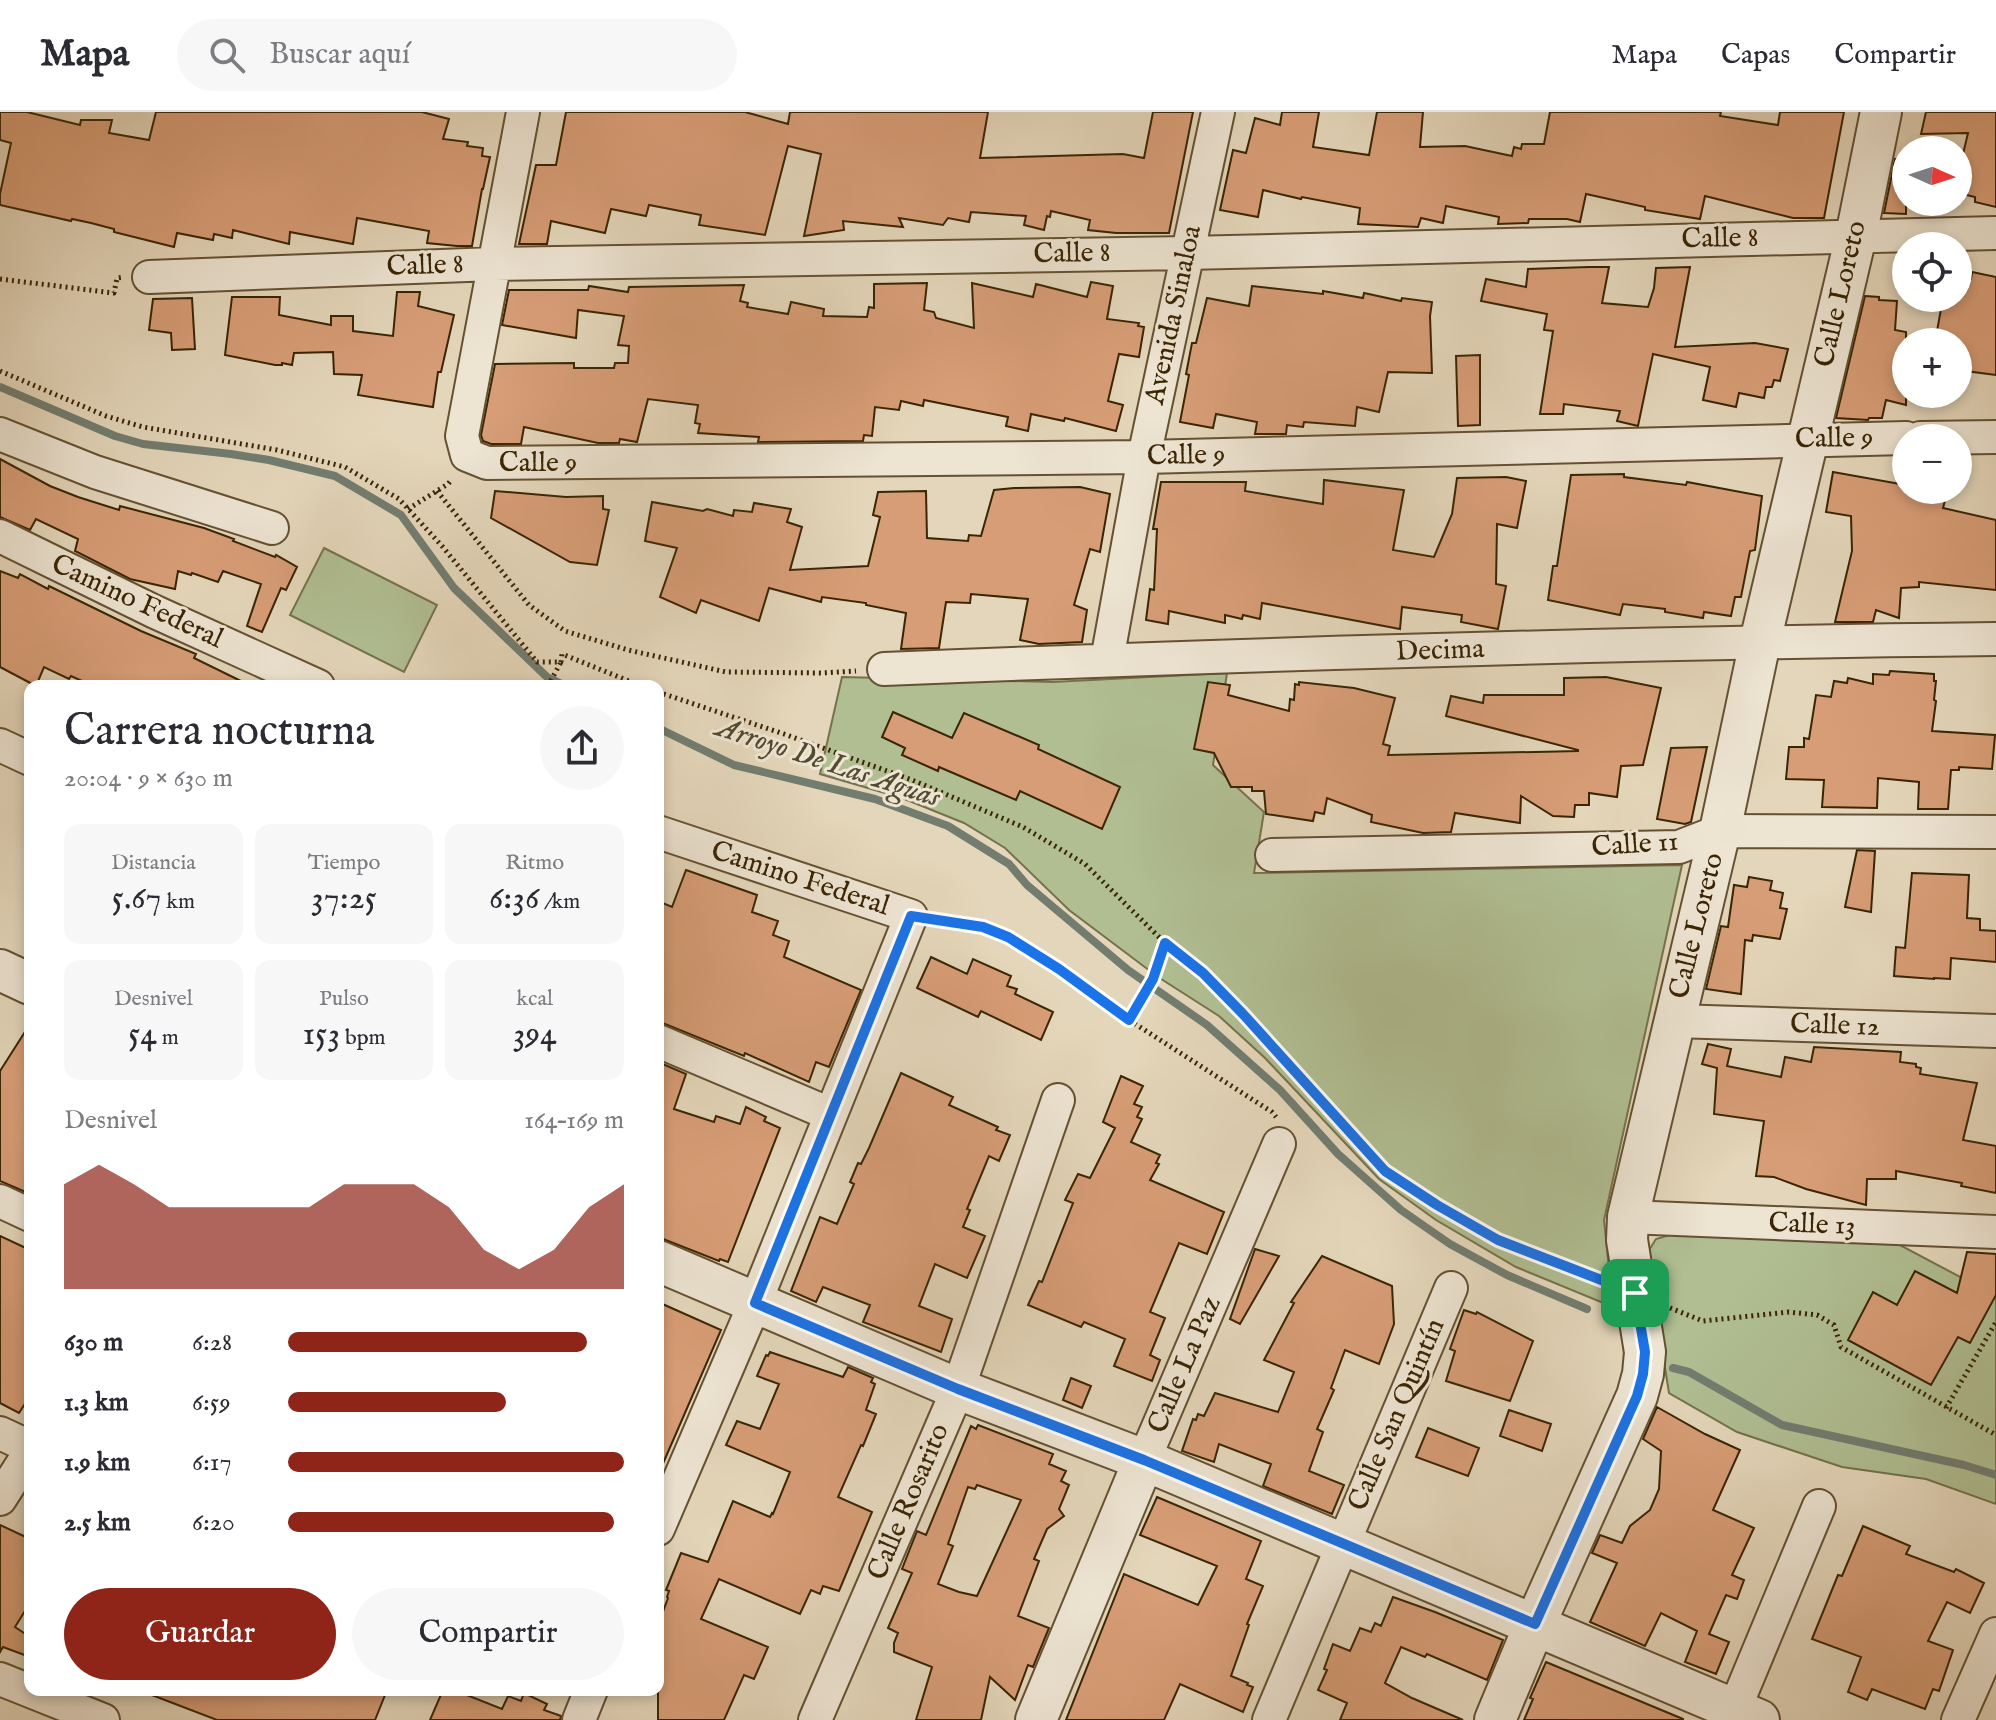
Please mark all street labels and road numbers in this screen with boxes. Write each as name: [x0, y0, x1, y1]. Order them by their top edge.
street label: Calle Loreto: [1807, 217, 1875, 371]
street label: Avenida Sinaloa: [1138, 221, 1210, 409]
street label: Calle 8: [1681, 221, 1759, 257]
street label: Calle 8: [1033, 236, 1111, 272]
street label: Calle 8: [386, 247, 464, 285]
street label: Calle 9: [1794, 421, 1874, 457]
street label: Calle 9: [1146, 438, 1226, 474]
street label: Calle 9: [499, 446, 577, 481]
street label: Camino Federal: [45, 547, 229, 657]
street label: Decima: [1395, 632, 1486, 670]
street label: Calle 11: [1590, 825, 1680, 865]
street label: Camino Federal: [706, 834, 894, 924]
street label: Calle Loreto: [1662, 849, 1732, 1003]
street label: Calle 12: [1789, 1007, 1881, 1045]
street label: Calle 13: [1768, 1206, 1856, 1244]
street label: Calle La Paz: [1140, 1291, 1230, 1439]
street label: Calle San Quintín: [1341, 1313, 1453, 1516]
street label: Calle Rosarito: [860, 1418, 958, 1586]

